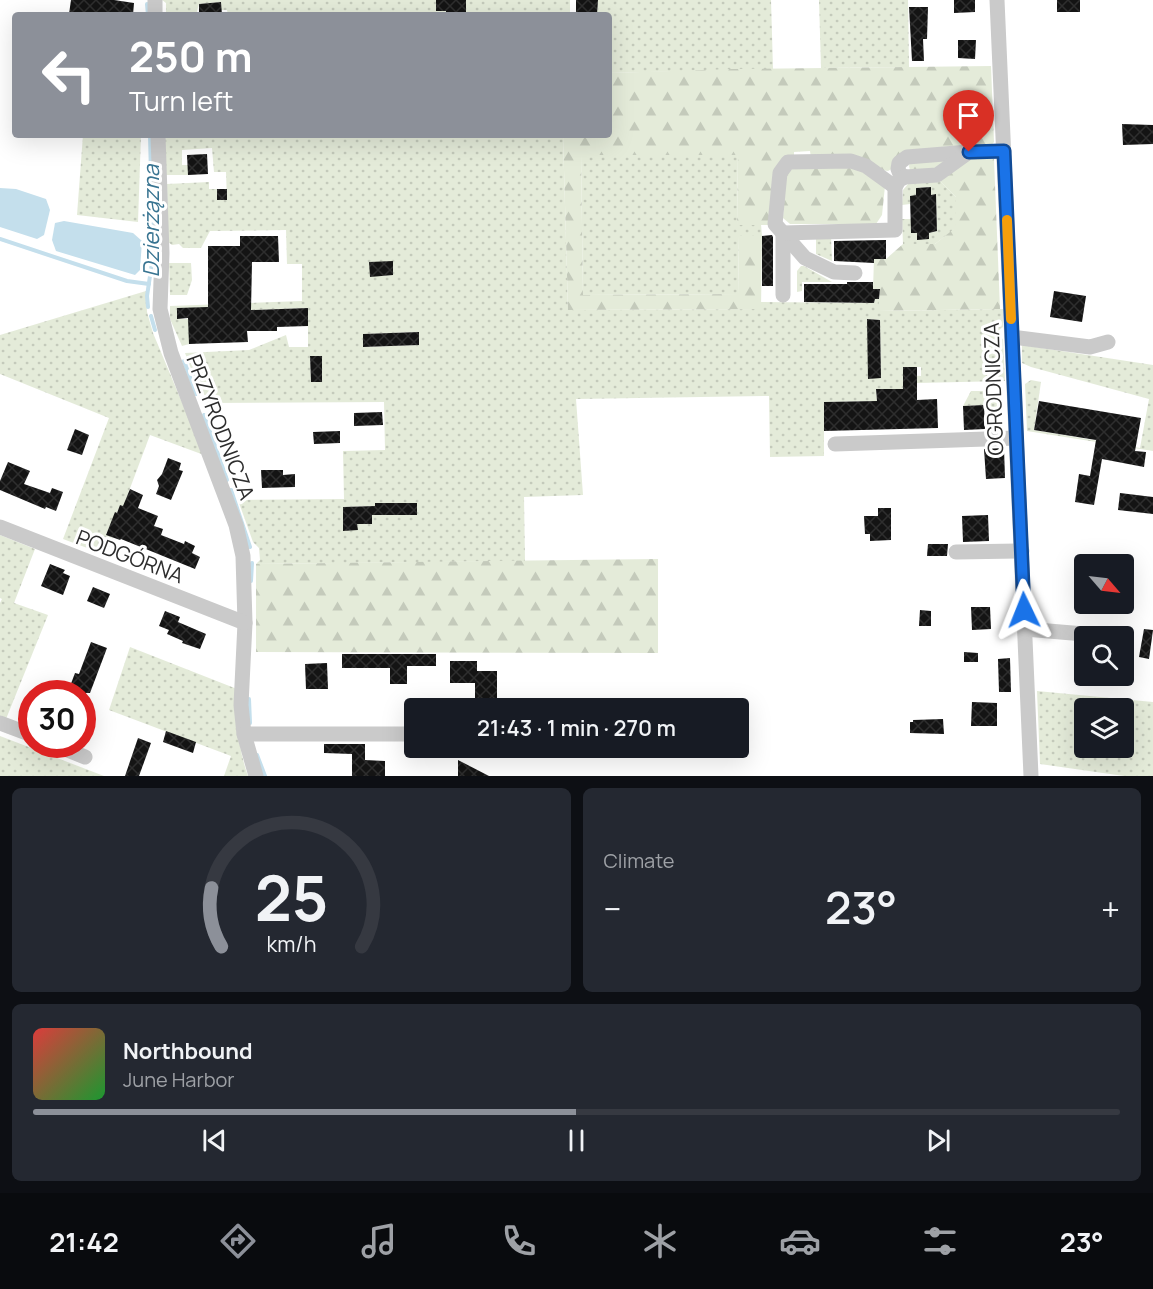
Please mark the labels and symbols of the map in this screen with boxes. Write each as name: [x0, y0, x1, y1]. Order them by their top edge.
pin: [943, 90, 994, 152]
water label: Dzierżązna: [136, 163, 166, 277]
street label: OGRODNICZA: [977, 322, 1009, 456]
street label: PRZYRODNICZA: [180, 350, 262, 504]
street label: PODGÓRNA: [72, 523, 188, 589]
north arrow: [1074, 554, 1134, 614]
position arrow: [992, 578, 1056, 642]
speed limit sign: 30: [18, 680, 96, 758]

